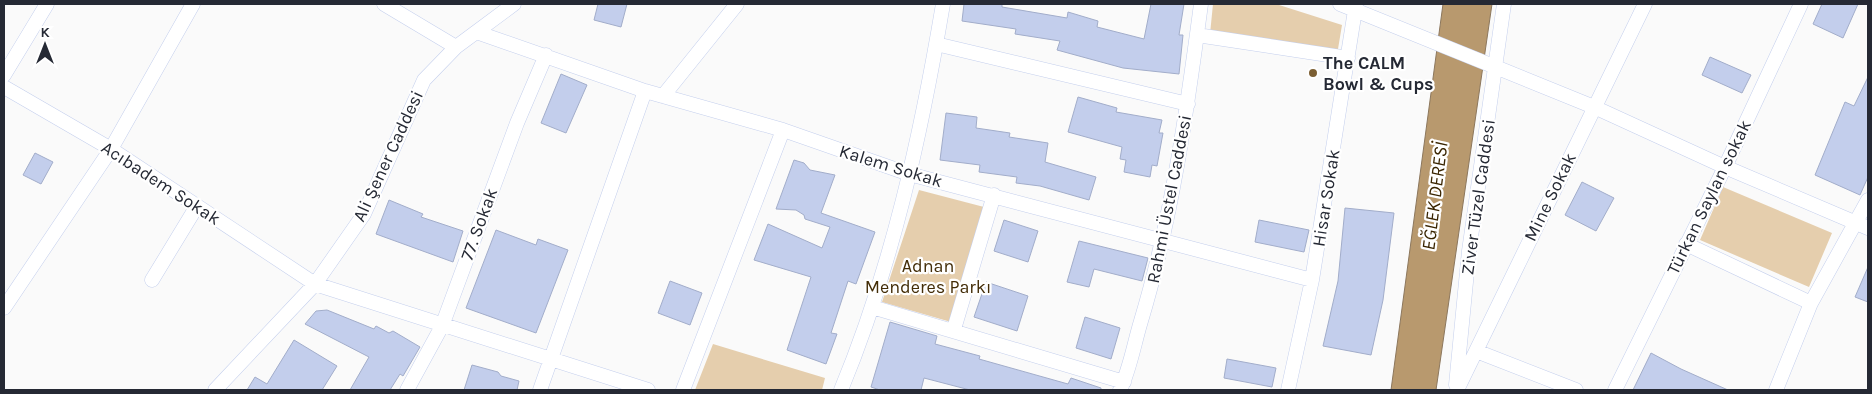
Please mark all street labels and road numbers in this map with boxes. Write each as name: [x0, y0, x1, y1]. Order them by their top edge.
street label: Ali Şener Caddesi: [348, 87, 428, 225]
street label: Rahmi Üstel Caddesi: [1142, 113, 1196, 285]
street label: Türkan Saylan sokak: [1662, 116, 1756, 278]
street label: Ziver Tüzel Caddesi: [1456, 118, 1500, 276]
street label: Acıbadem Sokak: [97, 136, 225, 230]
street label: Kalem Sokak: [837, 140, 945, 192]
street label: Hisar Sokak: [1307, 148, 1345, 248]
street label: Mine Sokak: [1519, 149, 1581, 245]
street label: 77. Sokak: [456, 185, 502, 263]

